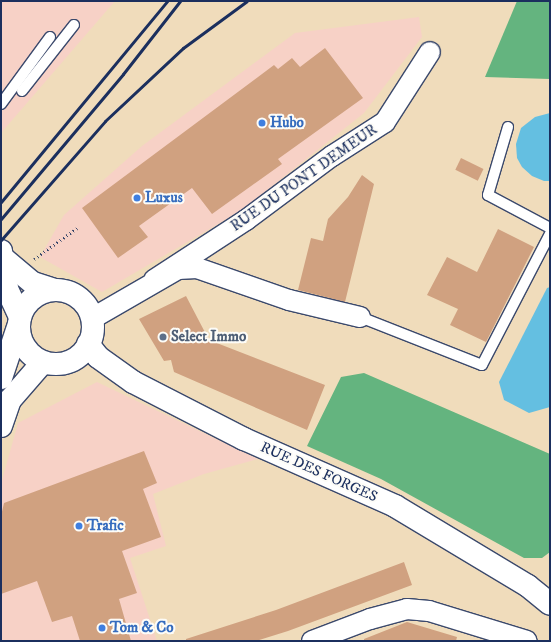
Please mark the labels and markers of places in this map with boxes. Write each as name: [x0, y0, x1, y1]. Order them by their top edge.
place label: Hubo: [270, 114, 304, 132]
marker: Hubo: [257, 118, 267, 128]
place label: Luxus: [145, 189, 183, 207]
marker: Luxus: [132, 193, 142, 203]
place label: Select Immo: [171, 328, 246, 346]
marker: Select Immo: [158, 332, 168, 342]
place label: Trafic: [87, 517, 124, 535]
marker: Trafic: [74, 521, 84, 531]
place label: Tom & Co: [110, 619, 174, 637]
marker: Tom & Co: [97, 623, 107, 633]

